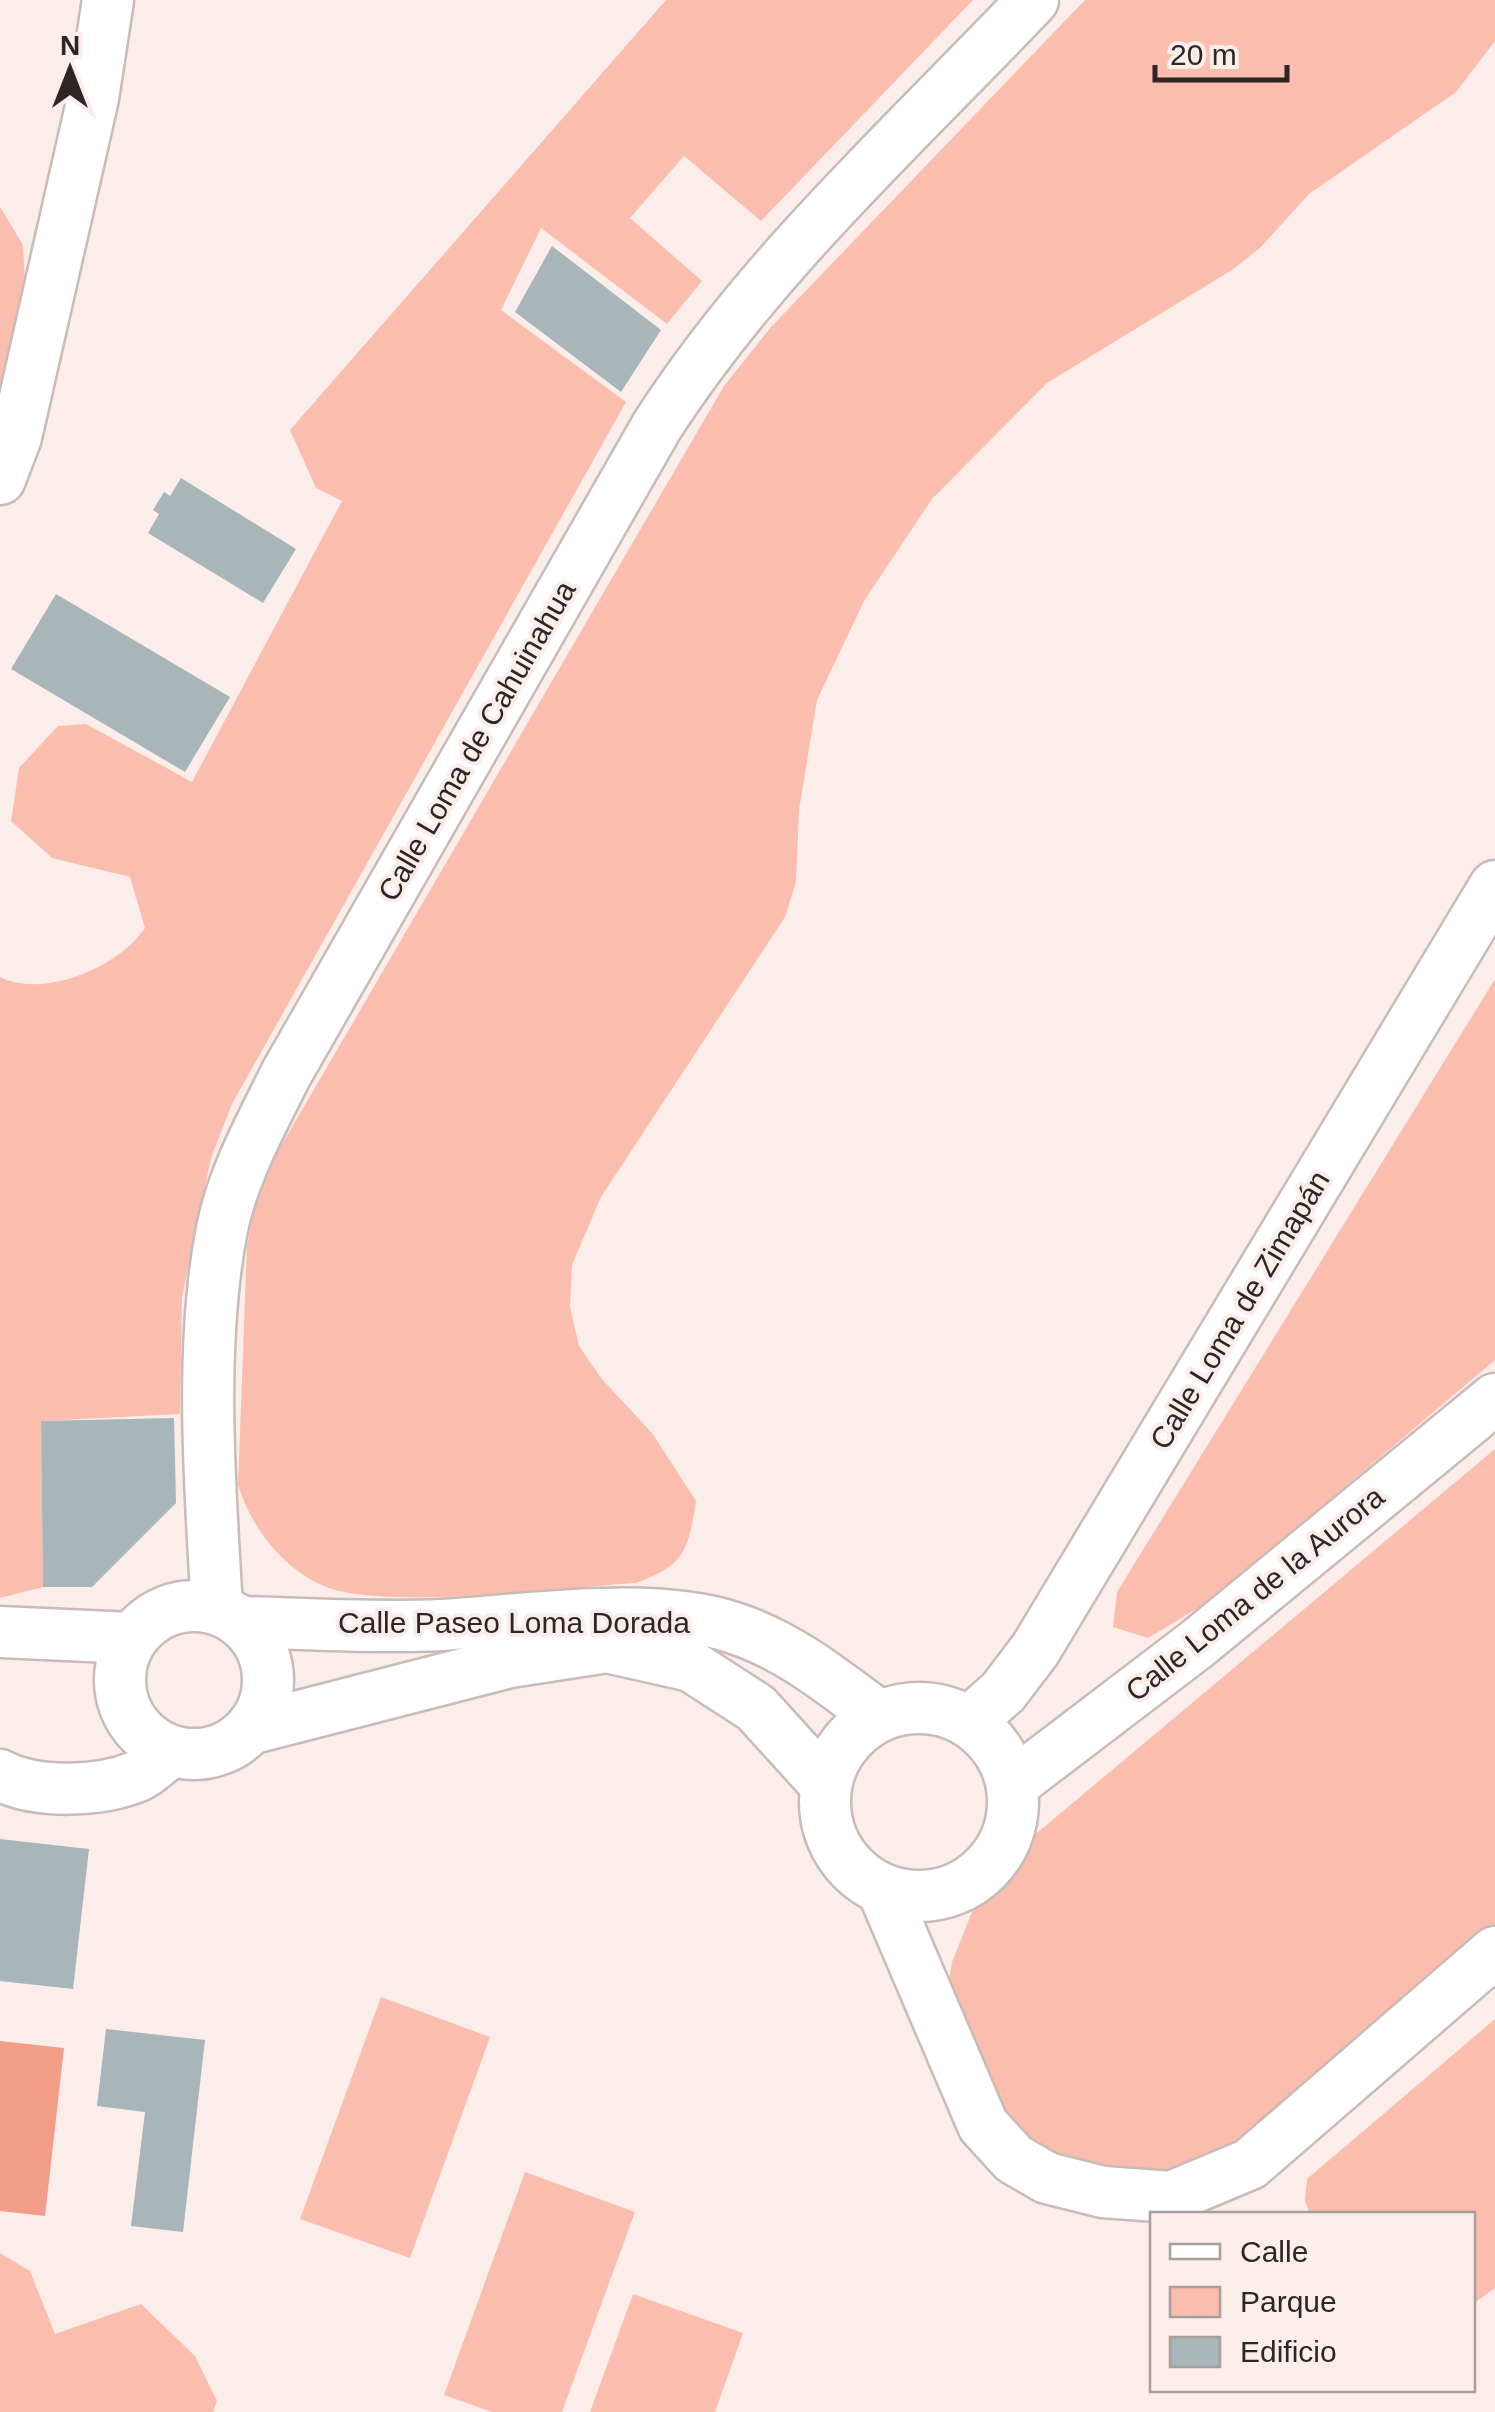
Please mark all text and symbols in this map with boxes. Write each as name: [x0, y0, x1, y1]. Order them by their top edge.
north arrow: [20, 20, 120, 120]
scale bar: [1155, 20, 1288, 82]
text: N: [60, 30, 80, 61]
text: 20 m: [1170, 38, 1237, 71]
street label: Calle Loma de Cahuinahua: [371, 575, 582, 906]
street label: Calle Loma de Zimapán: [1143, 1165, 1336, 1455]
street label: Calle Loma de la Aurora: [1119, 1479, 1390, 1708]
street label: Calle Paseo Loma Dorada: [338, 1606, 690, 1639]
legend: [1150, 2212, 1475, 2392]
text: Calle: [1240, 2235, 1308, 2268]
text: Parque: [1240, 2285, 1337, 2318]
text: Edificio: [1240, 2335, 1337, 2368]

